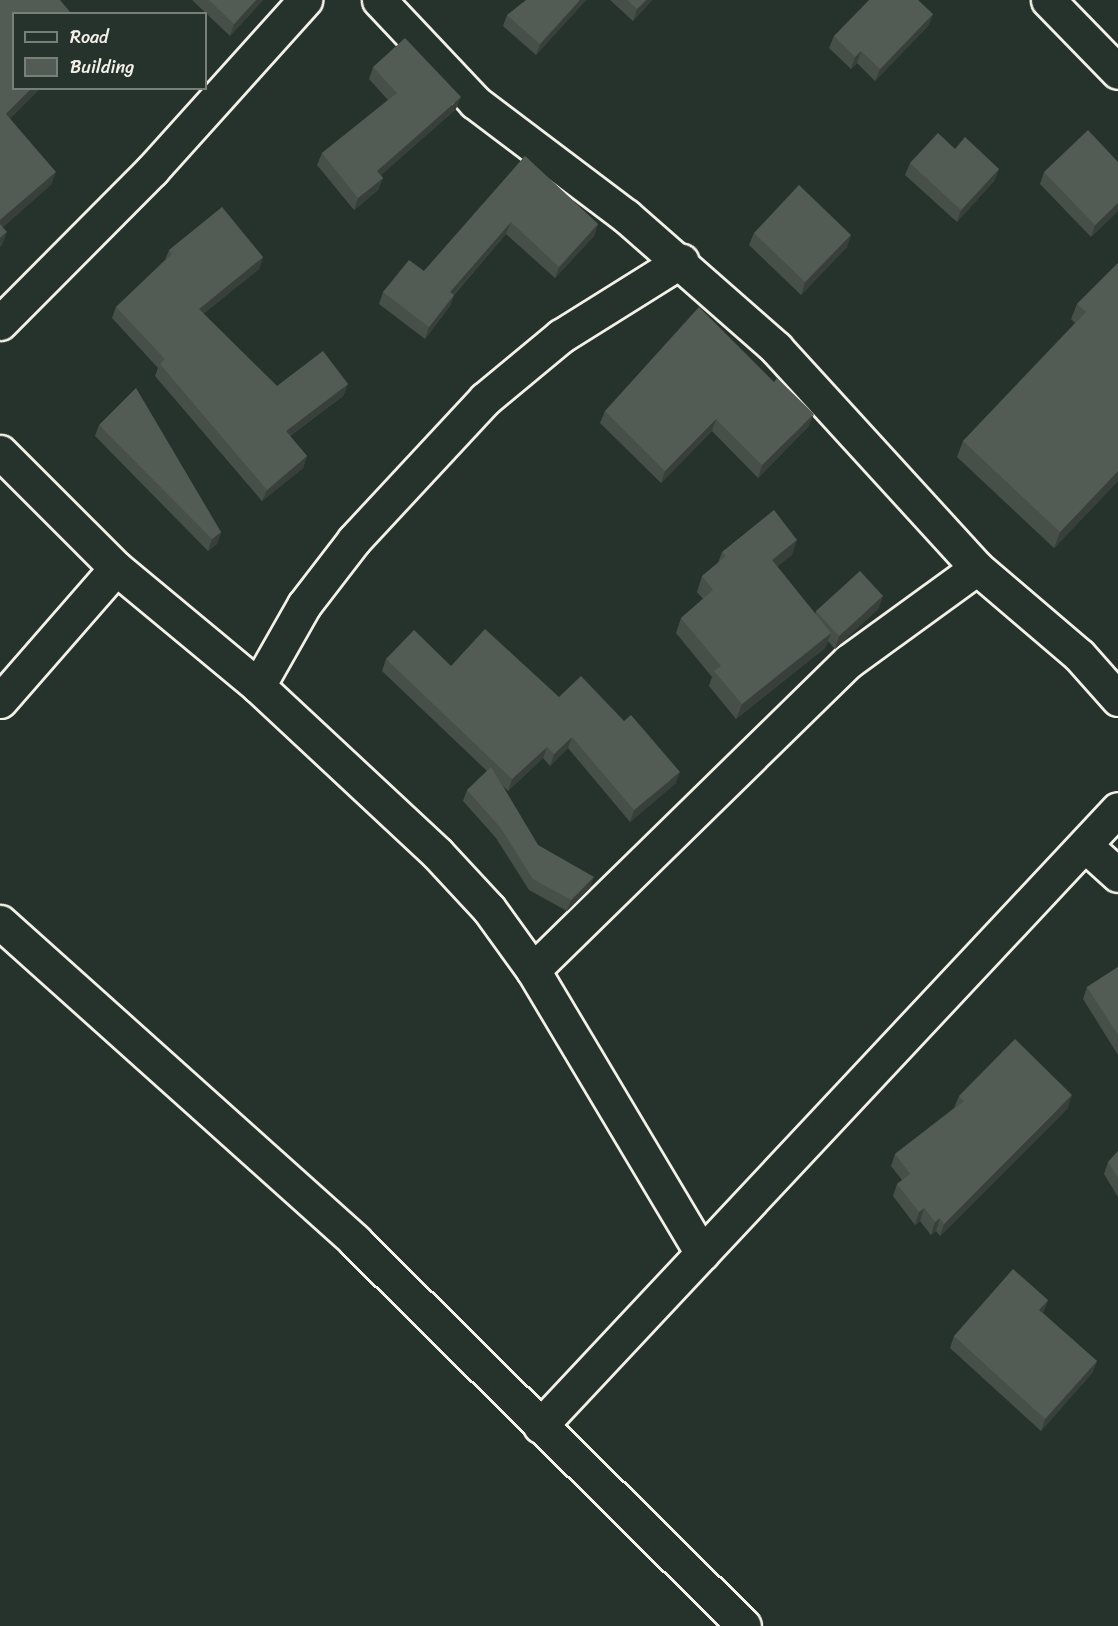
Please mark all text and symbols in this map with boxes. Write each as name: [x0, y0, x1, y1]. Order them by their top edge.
legend: [12, 12, 207, 90]
text: Road: [70, 21, 109, 53]
text: Building: [70, 51, 134, 83]

